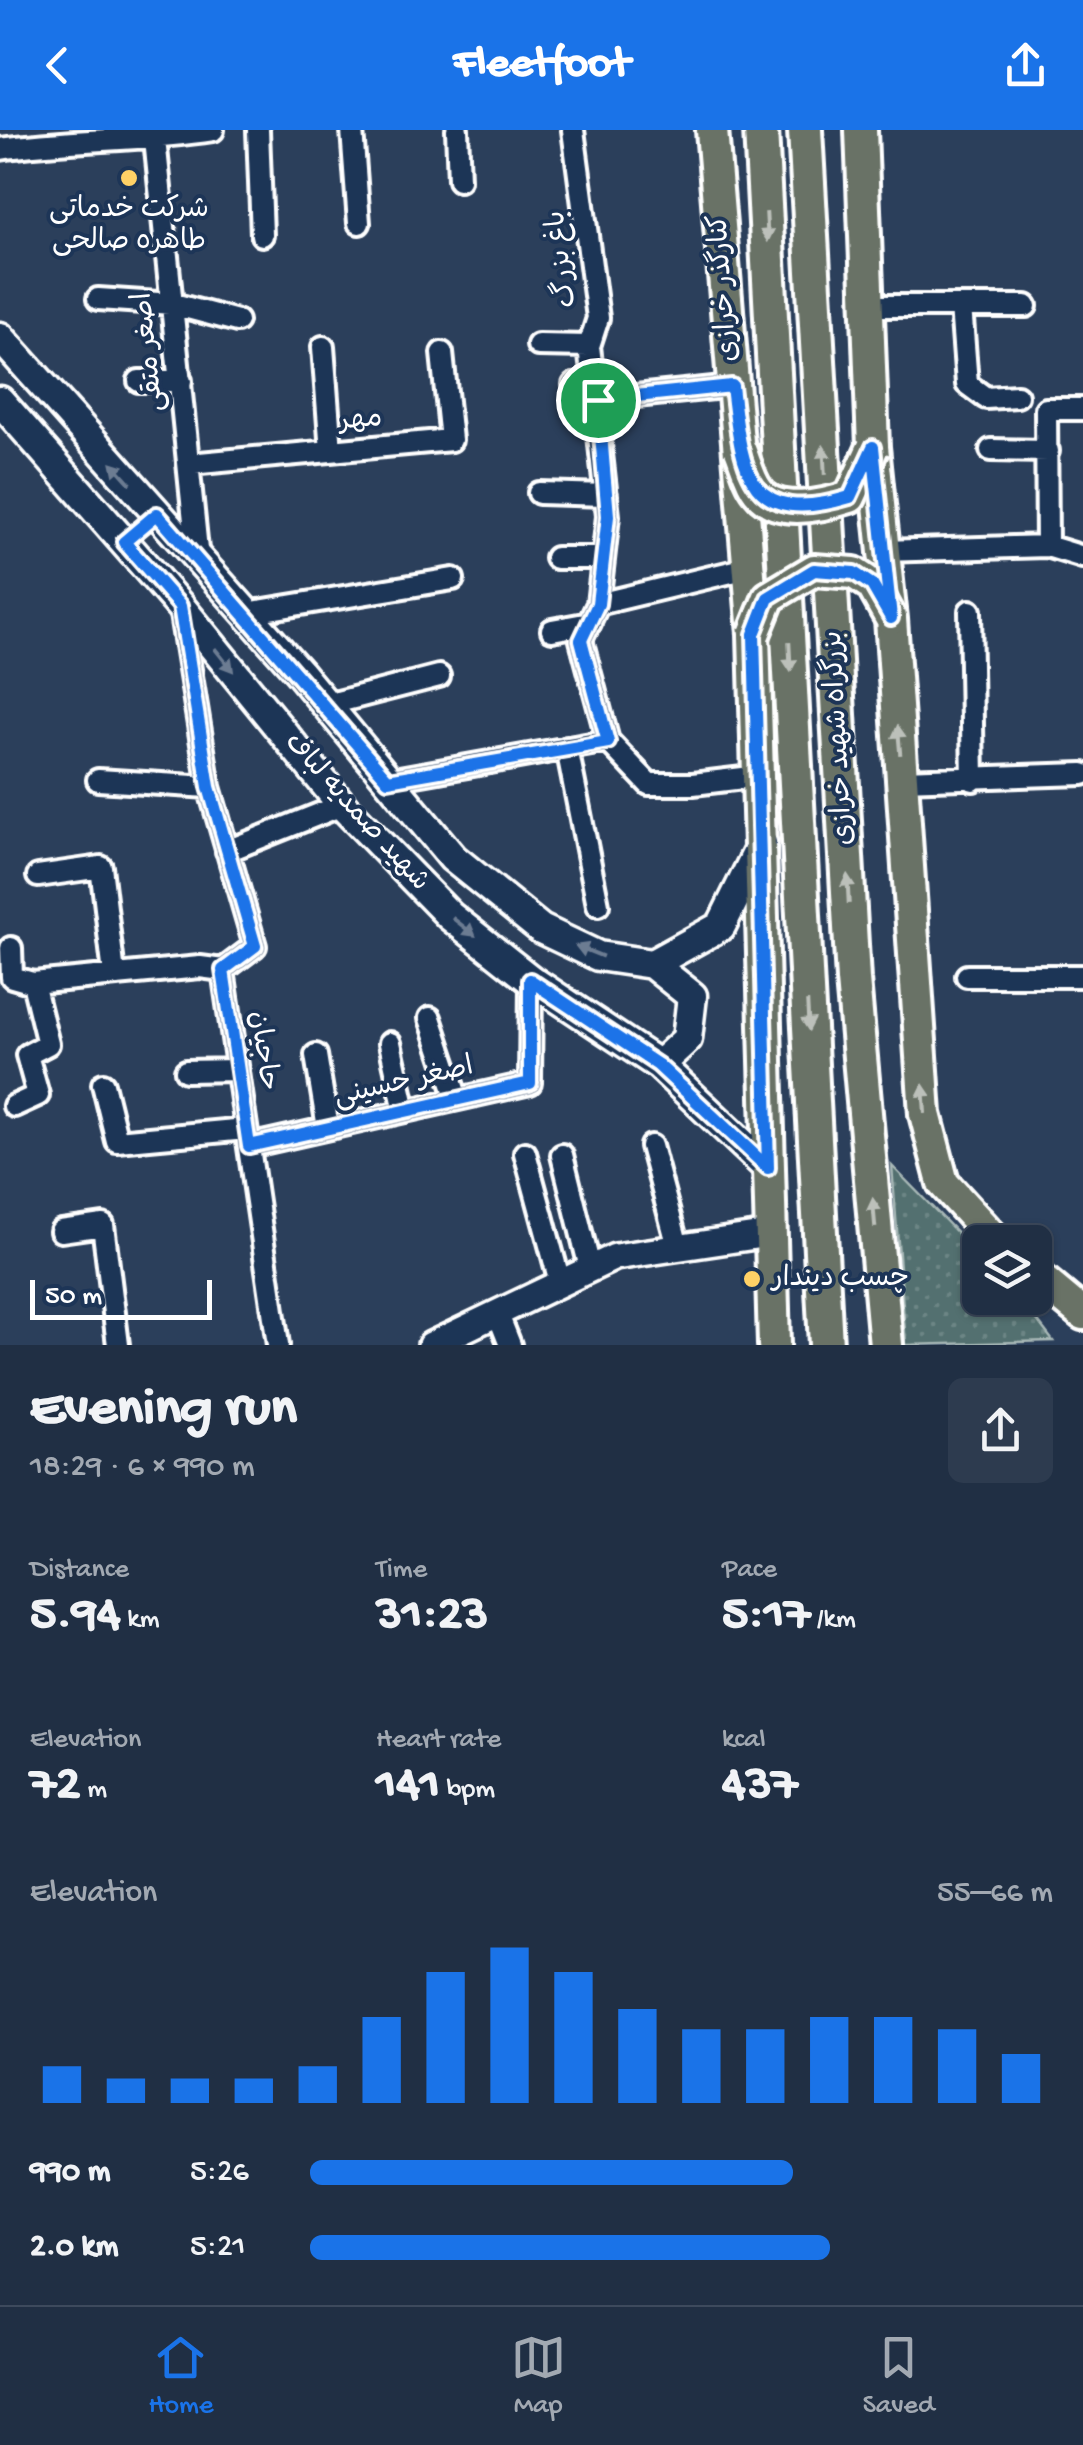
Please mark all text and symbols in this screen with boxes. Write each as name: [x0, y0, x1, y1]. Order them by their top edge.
icon: back: [30, 38, 85, 93]
icon: share: [998, 38, 1053, 93]
text: Fleetfoot: [453, 39, 630, 92]
marker: شرکت خدماتی طاهره صالحی: [118, 167, 140, 189]
place label: شرکت خدماتی طاهره صالحی: [49, 194, 209, 259]
street label: باغ بزرگ: [538, 209, 585, 310]
one-way arrow: [759, 212, 775, 244]
street label: کنارگذر خرازی: [699, 213, 747, 363]
street label: اصغر متقی: [127, 291, 173, 413]
pin: [556, 358, 641, 443]
icon: arrive: [571, 373, 626, 428]
street label: مهر: [336, 403, 384, 439]
one-way arrow: [816, 443, 832, 475]
one-way arrow: [110, 461, 132, 486]
street label: بزرگراه شهید خرازی: [814, 630, 862, 846]
one-way arrow: [782, 641, 798, 673]
one-way arrow: [213, 647, 234, 672]
one-way arrow: [890, 723, 906, 755]
street label: شهید صمدیه لباف: [276, 727, 436, 899]
one-way arrow: [840, 873, 856, 905]
one-way arrow: [451, 916, 477, 937]
one-way arrow: [574, 942, 604, 958]
one-way arrow: [800, 1001, 816, 1033]
street label: حاجیان: [240, 1009, 284, 1093]
street label: اصغر حسینی: [331, 1051, 477, 1115]
one-way arrow: [916, 1082, 932, 1114]
one-way arrow: [866, 1197, 882, 1228]
map controls: [962, 1225, 1052, 1315]
button: layers: [962, 1225, 1052, 1315]
place label: چسب دیندار: [770, 1263, 909, 1296]
marker: چسب دیندار: [741, 1268, 763, 1290]
scale bar: [30, 1275, 212, 1320]
text: 50 m: [45, 1281, 102, 1314]
button: share: [948, 1378, 1053, 1483]
text: Evening run: [30, 1379, 297, 1443]
text: 18:29 · 6 × 990 m: [30, 1449, 255, 1487]
text: Distance: [30, 1554, 129, 1587]
text: Time: [376, 1554, 427, 1587]
text: Pace: [722, 1554, 777, 1587]
text: 5.94: [30, 1587, 121, 1646]
text: 31:23: [376, 1587, 488, 1646]
text: 5:17: [722, 1587, 810, 1646]
text: km: [121, 1604, 160, 1637]
text: /km: [810, 1604, 856, 1637]
text: Elevation: [30, 1724, 141, 1757]
text: Heart rate: [376, 1724, 501, 1757]
text: kcal: [722, 1724, 766, 1757]
text: 72: [30, 1757, 81, 1816]
text: 141: [376, 1757, 440, 1816]
text: 437: [722, 1757, 798, 1816]
text: m: [81, 1774, 107, 1807]
text: bpm: [440, 1774, 495, 1807]
text: Elevation: [30, 1875, 157, 1913]
text: 55–66 m: [937, 1875, 1053, 1913]
text: 990 m: [30, 2154, 111, 2192]
text: 5:26: [190, 2154, 249, 2192]
text: 2.0 km: [30, 2229, 118, 2267]
text: 5:21: [190, 2229, 245, 2267]
tab: Home: [149, 2330, 213, 2423]
tab: Map: [511, 2330, 566, 2423]
tab: Saved: [863, 2330, 934, 2423]

